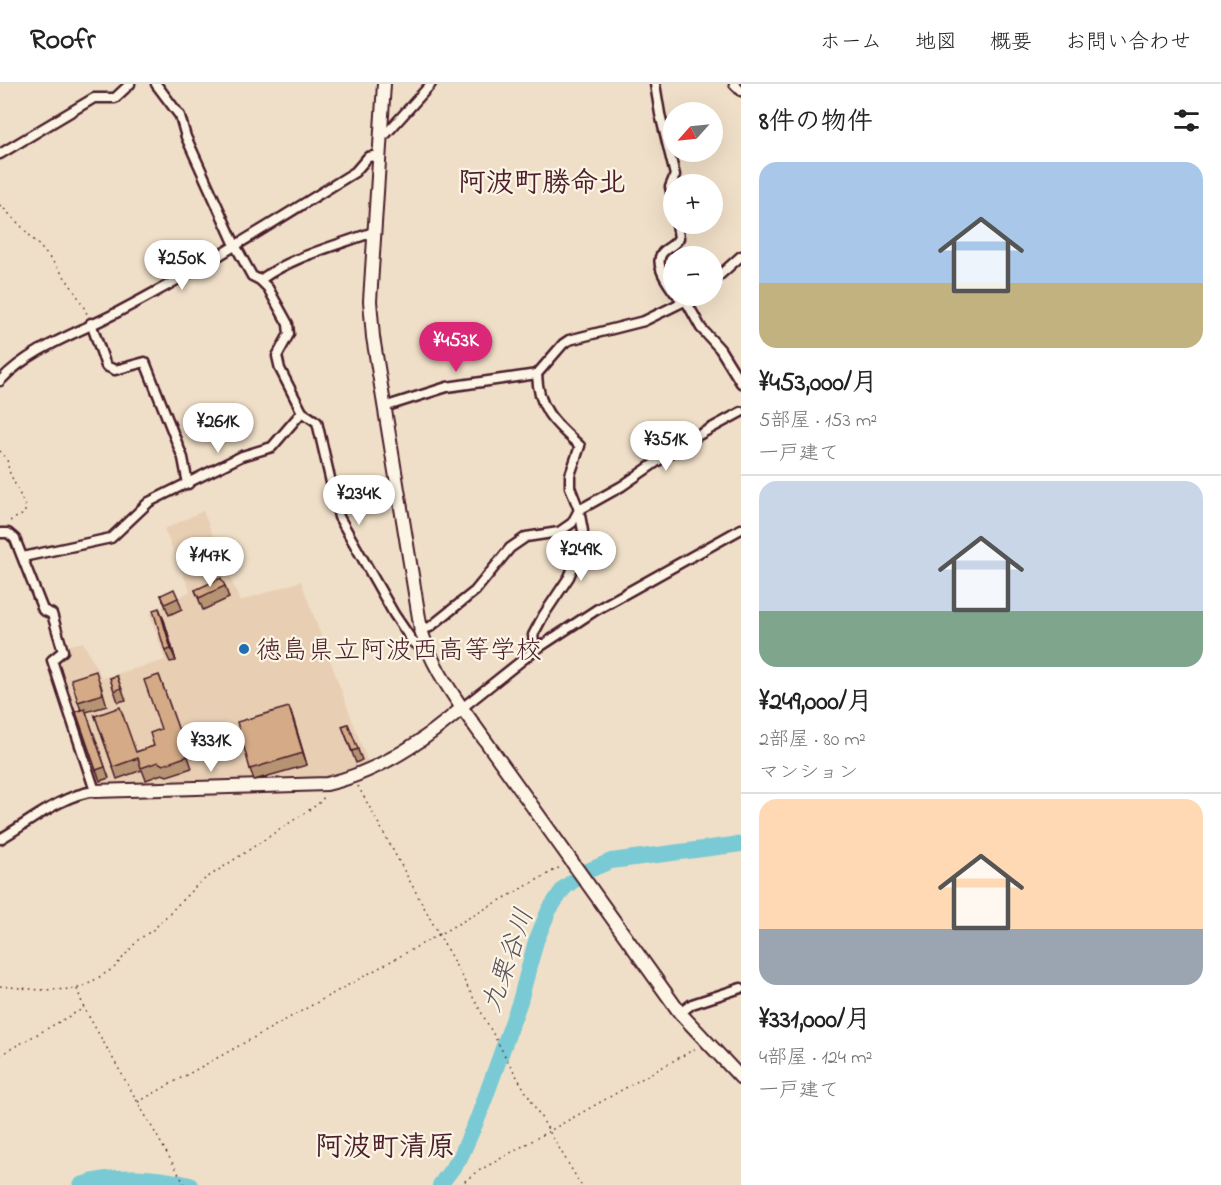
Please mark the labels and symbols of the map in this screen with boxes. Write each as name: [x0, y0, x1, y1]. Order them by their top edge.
north arrow: [663, 102, 723, 162]
district label: 阿波町勝命北: [458, 164, 626, 205]
pin: ¥250K: [140, 240, 224, 291]
pin: ¥453K: [414, 322, 498, 373]
pin: ¥261K: [176, 403, 260, 454]
pin: ¥351K: [624, 421, 708, 472]
pin: ¥234K: [317, 475, 401, 526]
pin: ¥249K: [539, 531, 623, 582]
pin: ¥147K: [168, 537, 252, 588]
place label: 徳島県立阿波西高等学校: [256, 633, 542, 671]
marker: 徳島県立阿波西高等学校: [237, 642, 251, 656]
pin: ¥331K: [169, 722, 253, 773]
water label: 九栗谷川: [473, 903, 545, 1018]
district label: 阿波町清原: [315, 1128, 455, 1169]

